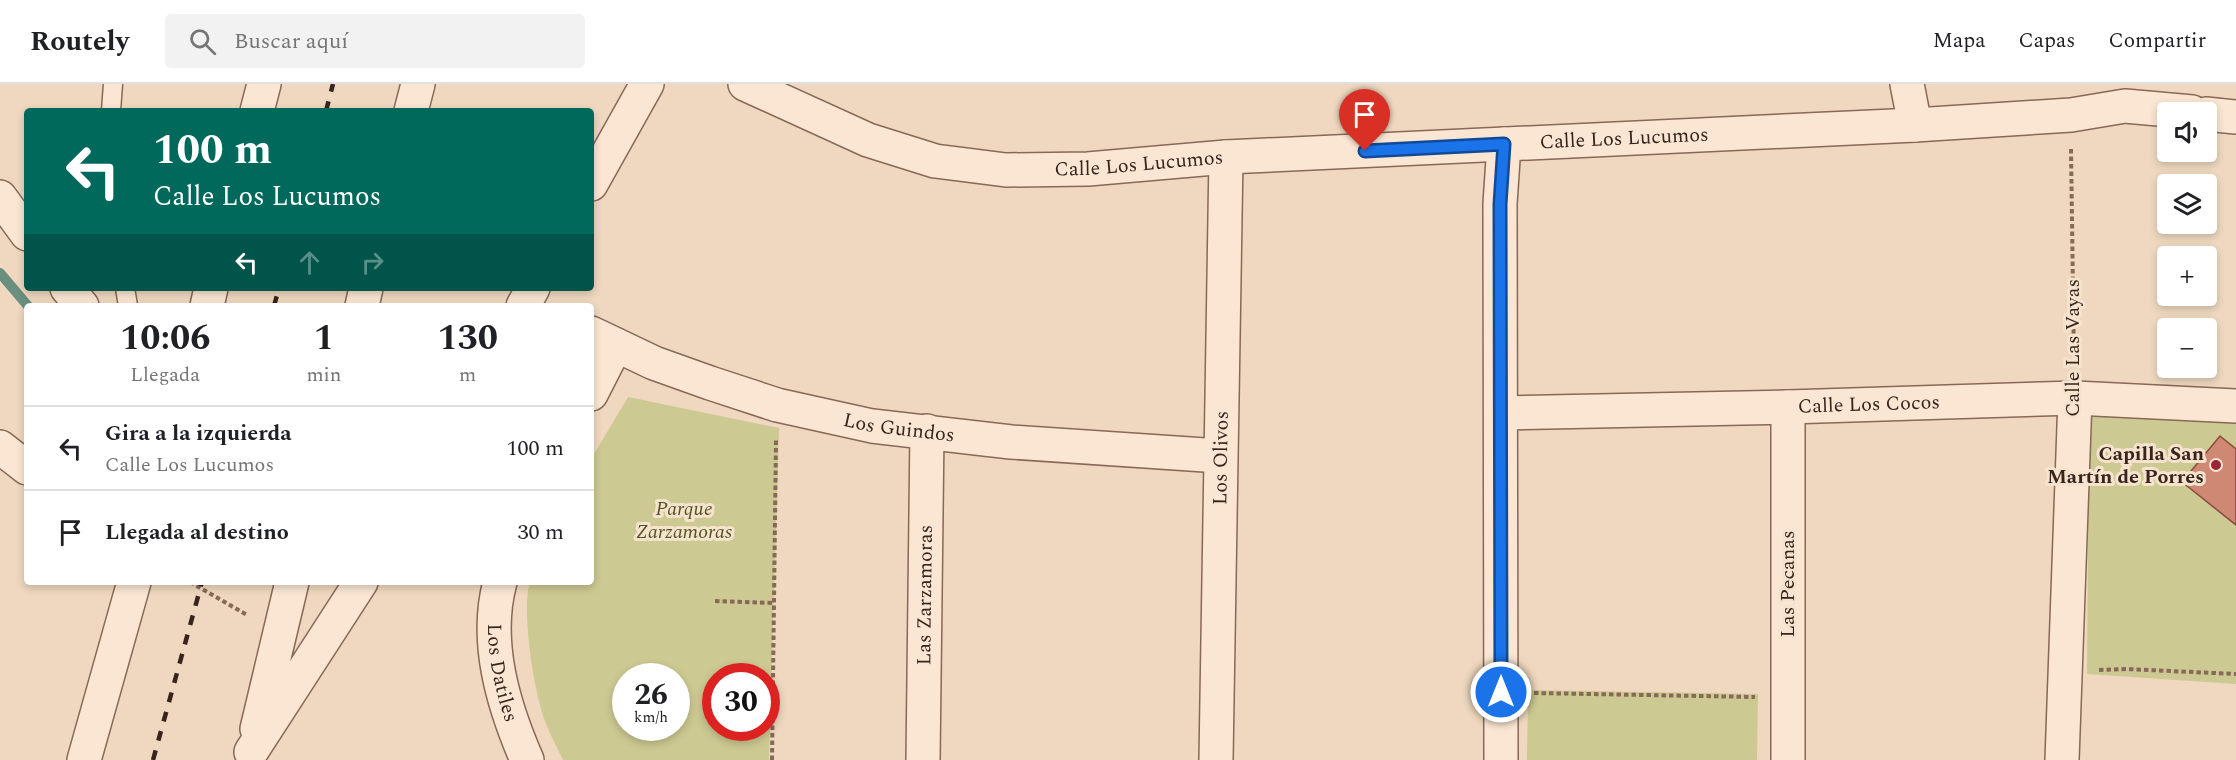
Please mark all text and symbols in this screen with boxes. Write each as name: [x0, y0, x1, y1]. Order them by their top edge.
search box: [165, 14, 585, 68]
text: Routely: [30, 20, 129, 63]
icon: search: [186, 25, 219, 58]
text: Buscar aquí: [234, 25, 348, 58]
text: Mapa: [1933, 25, 1986, 57]
text: Capas: [2019, 25, 2075, 57]
text: Compartir: [2108, 25, 2206, 57]
pin: [1339, 89, 1390, 151]
icon: arrive: [1348, 98, 1381, 131]
map controls: [2157, 102, 2217, 378]
button: sound: [2157, 102, 2217, 162]
text: 100 m: [153, 119, 272, 182]
street label: Calle Los Lucumos: [1539, 120, 1709, 157]
icon: left: [54, 132, 132, 210]
street label: Calle Los Lucumos: [1054, 142, 1224, 184]
button: layers: [2157, 174, 2217, 234]
text: Calle Los Lucumos: [153, 176, 381, 218]
icon: left: [230, 246, 263, 279]
icon: ahead: [293, 246, 326, 279]
icon: right: [356, 246, 389, 279]
button: +: [2157, 246, 2217, 306]
street label: Calle Las Vayas: [2058, 279, 2088, 417]
text: 10:06: [120, 311, 210, 366]
text: 1: [314, 311, 334, 366]
text: 130: [437, 311, 498, 366]
button: −: [2157, 318, 2217, 378]
text: Llegada: [130, 360, 200, 390]
text: min: [306, 360, 341, 390]
text: m: [459, 360, 476, 390]
street label: Calle Los Cocos: [1797, 387, 1940, 422]
street label: Los Guindos: [840, 405, 956, 450]
street label: Los Olivos: [1205, 411, 1237, 506]
text: Gira a la izquierda: [105, 417, 292, 450]
icon: left: [54, 432, 87, 465]
text: 100 m: [507, 432, 564, 465]
place label: Capilla San Martín de Porres: [2047, 439, 2204, 492]
text: Calle Los Lucumos: [105, 450, 274, 480]
marker: Capilla San Martín de Porres: [2209, 458, 2223, 472]
park label: Parque Zarzamoras: [636, 494, 732, 547]
icon: arrive: [54, 516, 87, 549]
text: Llegada al destino: [105, 516, 289, 549]
text: 30 m: [518, 516, 564, 549]
street label: Las Zarzamoras: [909, 524, 941, 666]
street label: Las Pecanas: [1773, 530, 1803, 638]
street label: Los Datiles: [479, 623, 526, 726]
position arrow: [1469, 660, 1533, 724]
speed limit sign: 30: [702, 663, 780, 741]
text: 26: [634, 672, 668, 718]
text: km/h: [634, 706, 668, 729]

